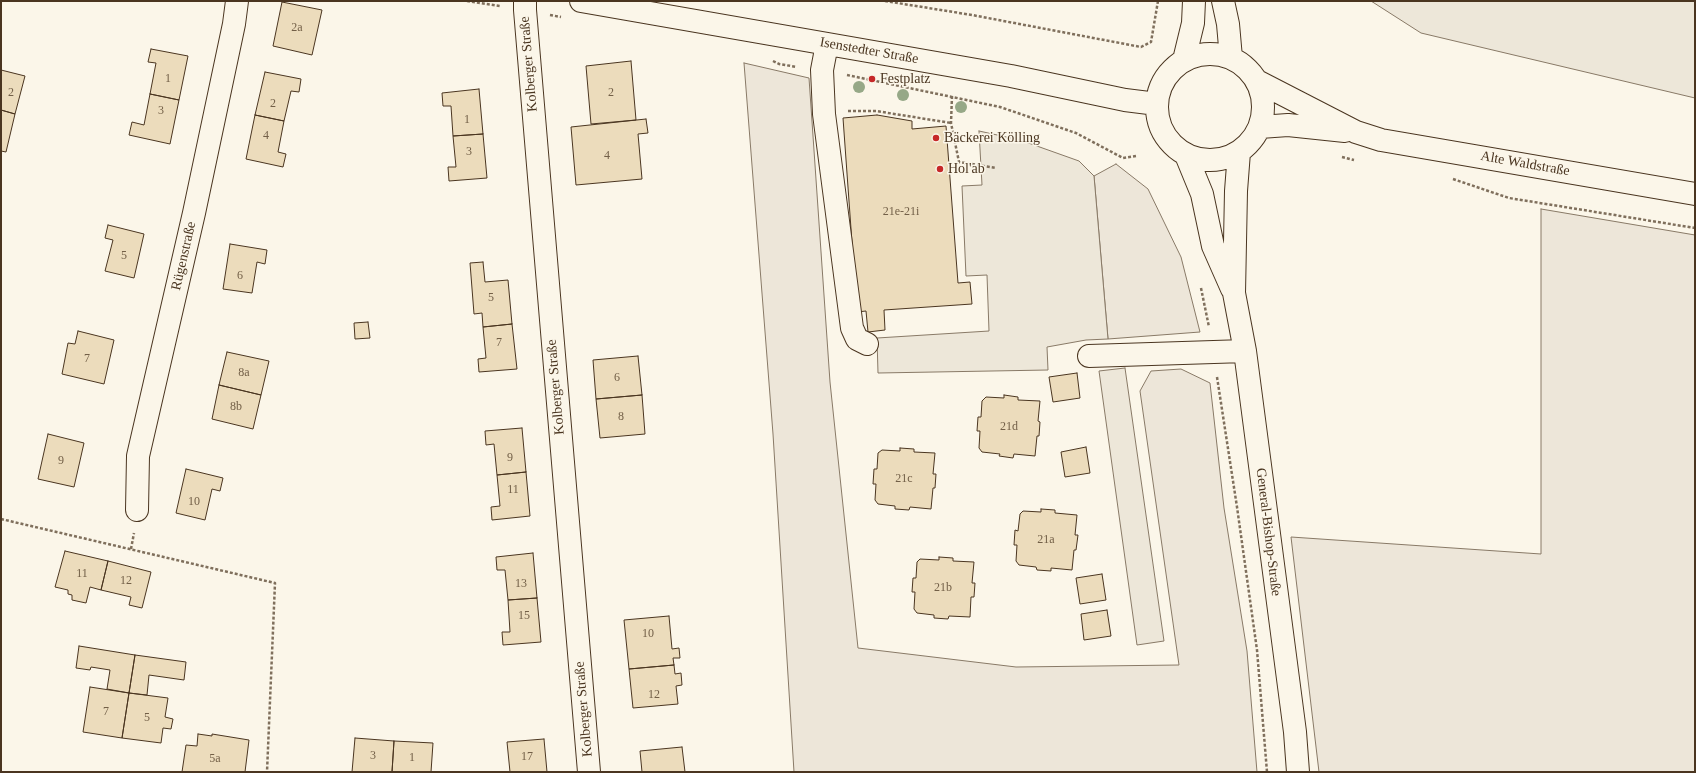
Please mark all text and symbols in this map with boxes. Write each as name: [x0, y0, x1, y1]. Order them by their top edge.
street label: Kolberger Straße: [516, 16, 542, 112]
house number: 2a: [291, 21, 303, 35]
street label: Isenstedter Straße: [818, 34, 920, 68]
place label: Festplatz: [880, 71, 931, 87]
house number: 1: [165, 72, 171, 86]
marker: Festplatz: [867, 74, 877, 84]
house number: 2: [8, 86, 14, 100]
house number: 2: [608, 86, 614, 100]
house number: 2: [270, 97, 276, 111]
house number: 3: [158, 104, 164, 118]
house number: 1: [464, 113, 470, 127]
house number: 4: [263, 129, 269, 143]
place label: Bäckerei Kölling: [944, 130, 1040, 146]
marker: Bäckerei Kölling: [931, 133, 941, 143]
house number: 3: [466, 145, 472, 159]
street label: Alte Waldstraße: [1479, 148, 1571, 180]
house number: 4: [604, 149, 610, 163]
place label: Hol'ab: [948, 161, 985, 177]
marker: Hol'ab: [935, 164, 945, 174]
house number: 21e-21i: [883, 205, 919, 219]
street label: Rügenstraße: [168, 220, 200, 292]
house number: 5: [121, 249, 127, 263]
house number: 6: [237, 269, 243, 283]
house number: 5: [488, 291, 494, 305]
house number: 7: [496, 336, 502, 350]
street label: Kolberger Straße: [543, 339, 569, 435]
house number: 7: [84, 352, 90, 366]
house number: 8a: [238, 366, 250, 380]
house number: 6: [614, 371, 620, 385]
house number: 8b: [230, 400, 242, 414]
house number: 8: [618, 410, 624, 424]
house number: 21d: [1000, 420, 1018, 434]
house number: 9: [507, 451, 513, 465]
house number: 9: [58, 454, 64, 468]
street label: General-Bishop-Straße: [1252, 467, 1284, 597]
house number: 21c: [895, 472, 913, 486]
house number: 11: [507, 483, 519, 497]
house number: 10: [188, 495, 200, 509]
house number: 21a: [1037, 533, 1055, 547]
house number: 11: [76, 567, 88, 581]
house number: 12: [120, 574, 132, 588]
house number: 13: [515, 577, 527, 591]
house number: 21b: [934, 581, 952, 595]
house number: 15: [518, 609, 530, 623]
house number: 10: [642, 627, 654, 641]
street label: Kolberger Straße: [571, 661, 597, 757]
house number: 12: [648, 688, 660, 702]
house number: 7: [103, 705, 109, 719]
house number: 5: [144, 711, 150, 725]
house number: 3: [370, 749, 376, 763]
house number: 17: [521, 750, 533, 764]
house number: 1: [409, 751, 415, 765]
house number: 5a: [209, 752, 221, 766]

